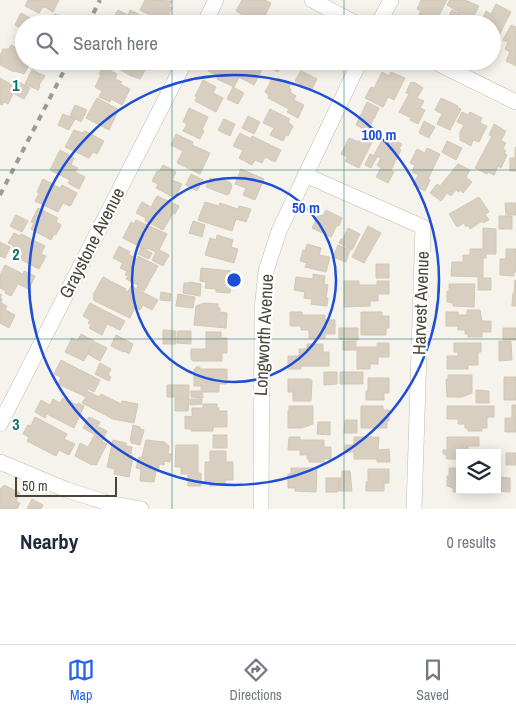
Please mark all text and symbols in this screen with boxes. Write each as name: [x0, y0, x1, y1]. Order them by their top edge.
search box: [15, 15, 501, 70]
icon: search: [33, 29, 61, 57]
text: Search here: [73, 30, 158, 56]
text: 1: [12, 74, 20, 96]
text: 100 m: [362, 124, 396, 145]
street label: Graystone Avenue: [53, 183, 130, 302]
text: 50 m: [292, 197, 320, 218]
text: 2: [12, 243, 20, 265]
street label: Harvest Avenue: [406, 251, 435, 355]
centre of rings: [225, 271, 243, 289]
street label: Longworth Avenue: [248, 273, 279, 397]
text: 3: [12, 413, 20, 435]
map controls: [456, 449, 501, 494]
button: layers: [456, 449, 501, 494]
scale bar: [15, 474, 118, 497]
text: 50 m: [22, 477, 48, 495]
text: Nearby: [20, 527, 78, 556]
text: 0 results: [446, 531, 496, 553]
tab: Map: [67, 656, 95, 704]
tab: Directions: [230, 656, 282, 704]
tab: Saved: [416, 656, 449, 704]

